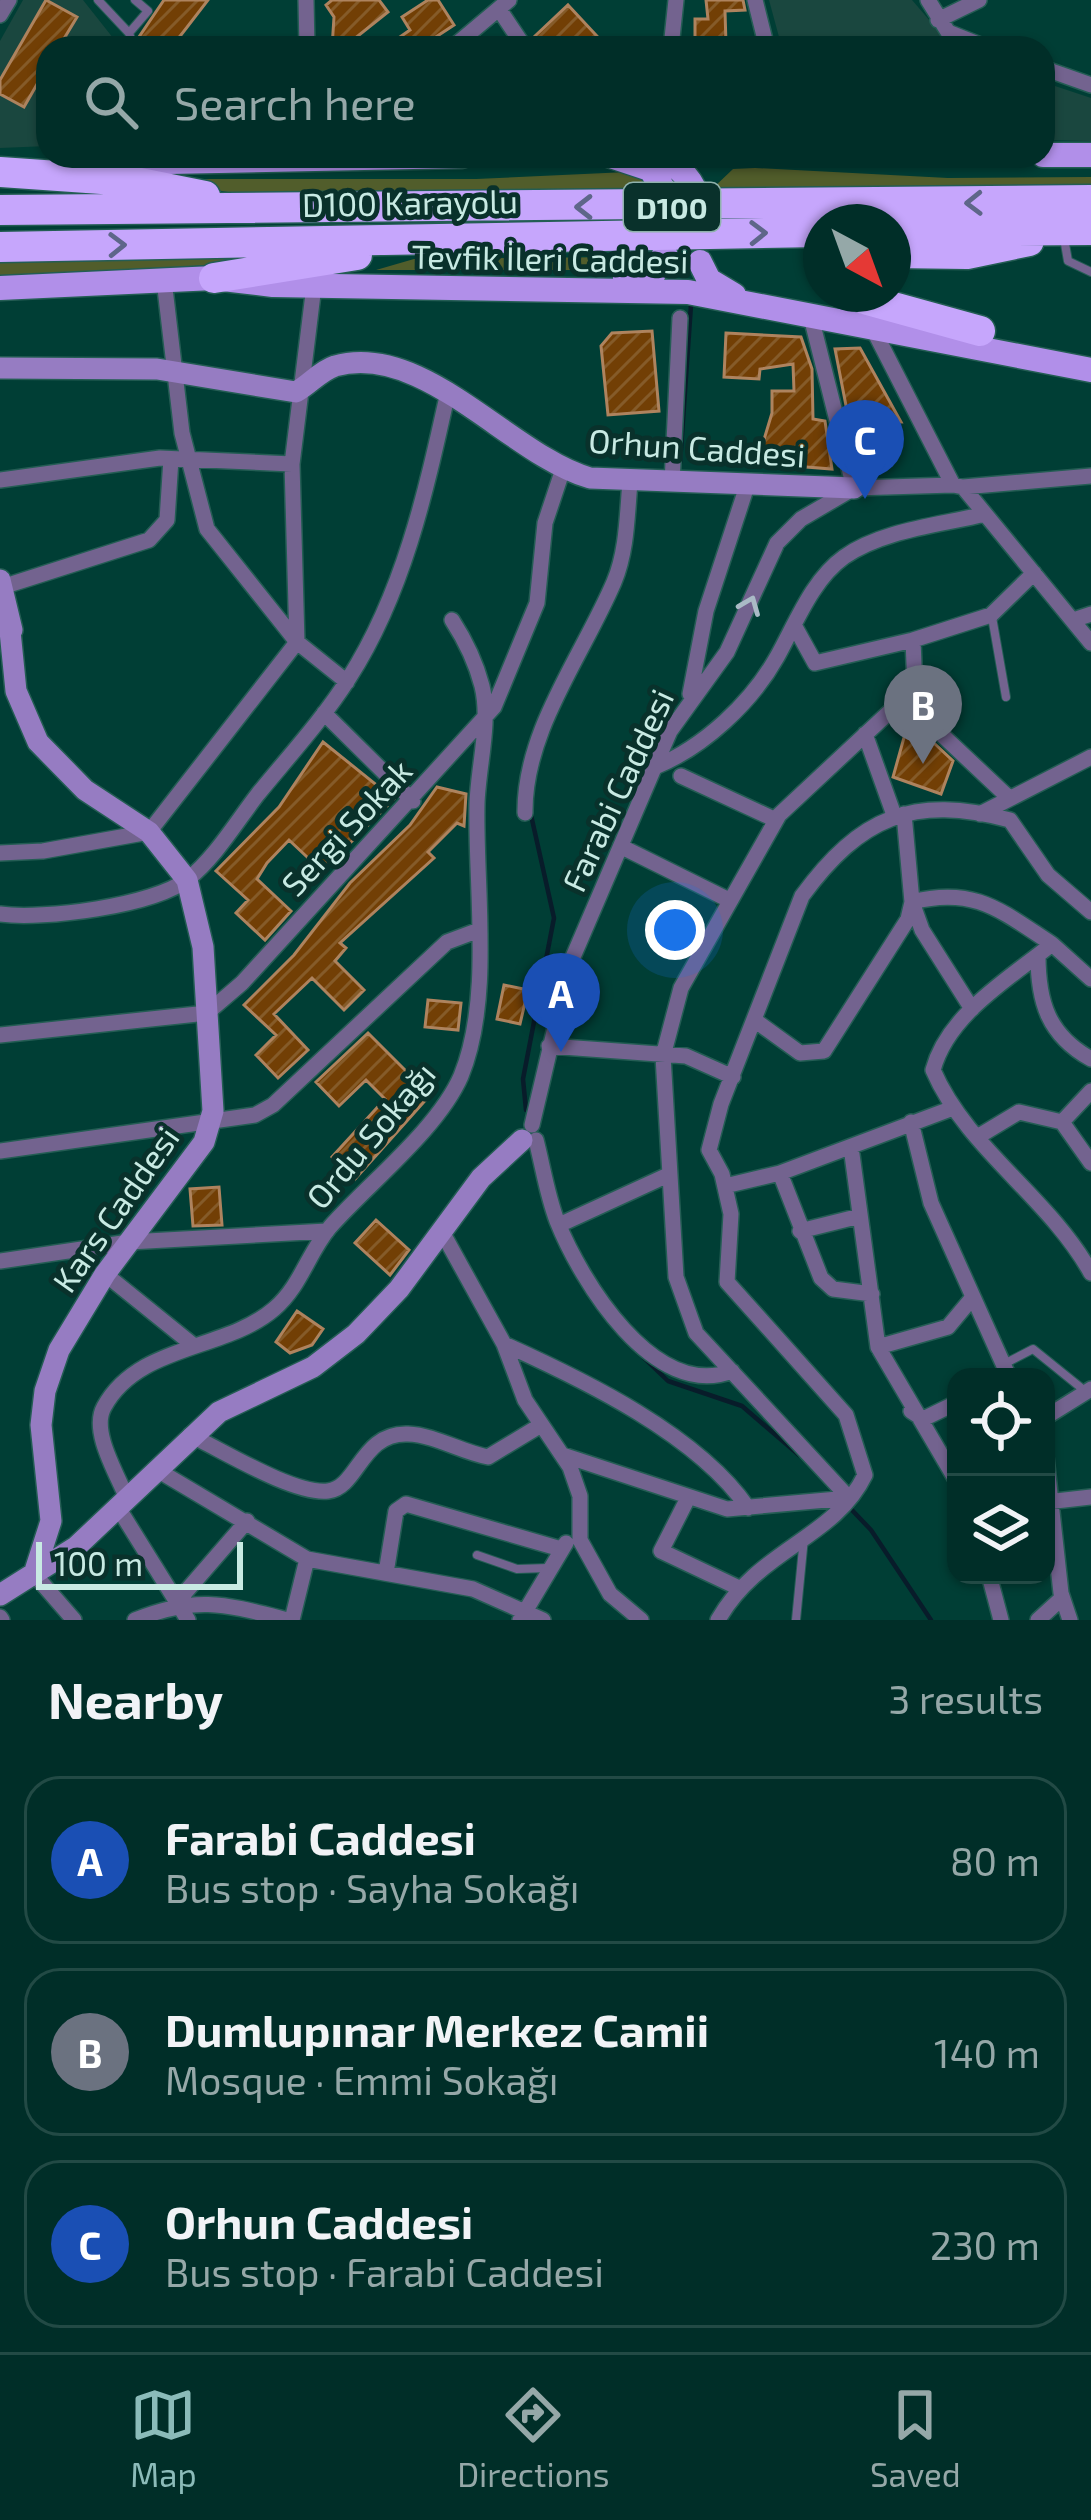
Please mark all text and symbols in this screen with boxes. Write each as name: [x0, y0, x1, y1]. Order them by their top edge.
search box: [36, 36, 1055, 168]
icon: search: [78, 69, 144, 135]
text: Search here: [174, 75, 416, 129]
street label: D100 Karayolu: [302, 180, 518, 224]
road number: D100: [624, 183, 720, 231]
one-way arrow: [964, 189, 983, 215]
one-way arrow: [574, 194, 592, 220]
north arrow: [803, 204, 911, 312]
one-way arrow: [749, 220, 768, 246]
one-way arrow: [108, 232, 127, 258]
street label: Tevfik İleri Caddesi: [411, 236, 689, 280]
pin: C: [826, 400, 904, 499]
street label: Orhun Caddesi: [587, 419, 807, 475]
one-way arrow: [735, 595, 760, 616]
pin: B: [884, 665, 962, 764]
street label: Farabi Caddesi: [553, 683, 681, 897]
street label: Sergi Sokak: [273, 750, 420, 904]
your location: [645, 900, 705, 960]
pin: A: [522, 953, 600, 1052]
street label: Ordu Sokağı: [297, 1054, 443, 1216]
street label: Kars Caddesi: [43, 1119, 187, 1299]
map controls: [947, 1368, 1055, 1584]
button: locate: [947, 1368, 1055, 1476]
button: layers: [947, 1476, 1055, 1584]
scale bar: [36, 1536, 243, 1589]
text: 100 m: [54, 1543, 143, 1583]
text: Nearby: [48, 1668, 223, 1729]
text: 3 results: [889, 1675, 1043, 1722]
text: Farabi̇ Caddesi̇: [165, 1810, 476, 1864]
text: A: [77, 1837, 103, 1884]
text: 80 m: [950, 1837, 1040, 1884]
text: Bus stop · Sayha Sokağı: [165, 1864, 579, 1911]
text: Dumlupınar Merkez Camii: [165, 2002, 709, 2056]
text: B: [78, 2029, 102, 2076]
text: 140 m: [934, 2029, 1040, 2076]
text: Mosque · Emmi Sokağı: [165, 2056, 558, 2103]
text: Orhun Caddesi̇: [165, 2194, 473, 2248]
text: C: [79, 2221, 101, 2268]
text: 230 m: [930, 2221, 1040, 2268]
text: Bus stop · Farabi Caddesi: [165, 2248, 604, 2295]
tab: Map: [130, 2382, 197, 2494]
tab: Directions: [457, 2382, 609, 2494]
tab: Saved: [870, 2382, 961, 2494]

